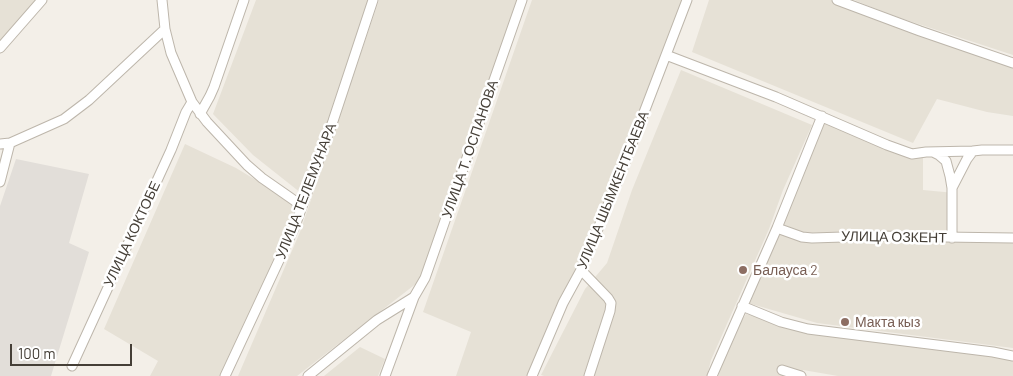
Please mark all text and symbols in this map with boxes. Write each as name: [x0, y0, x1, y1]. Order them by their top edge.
street label: УЛИЦА Т. ОСПАНОВА: [438, 78, 502, 220]
street label: УЛИЦА ШЫМКЕНТБАЕВА: [574, 109, 652, 271]
street label: УЛИЦА ТЕЛЕМУНАРА: [272, 121, 340, 261]
street label: УЛИЦА КОКТОБЕ: [100, 179, 164, 289]
street label: УЛИЦА ОЗКЕНТ: [841, 228, 947, 246]
place label: Балауса 2: [753, 262, 818, 278]
marker: Балауса 2: [737, 264, 749, 276]
place label: Макта кыз: [855, 314, 920, 330]
marker: Макта кыз: [839, 316, 851, 328]
scale bar: [12, 334, 135, 366]
text: 100 m: [18, 344, 56, 362]

